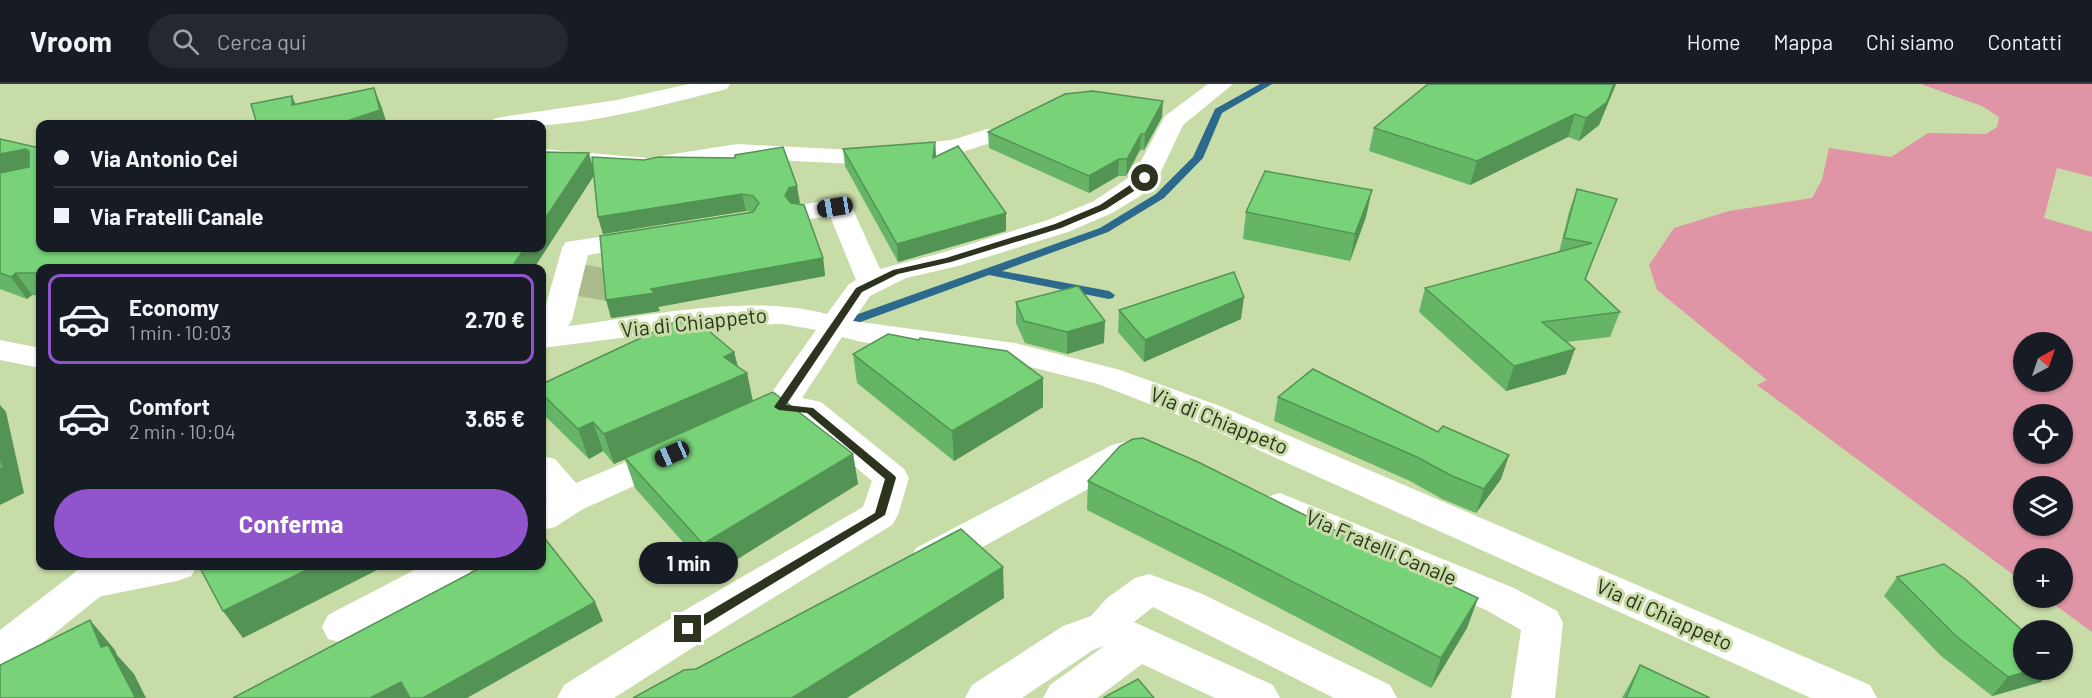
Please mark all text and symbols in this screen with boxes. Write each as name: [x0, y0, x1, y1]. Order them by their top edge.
search box: [148, 14, 568, 68]
text: Vroom: [30, 24, 112, 58]
icon: search: [169, 25, 202, 58]
text: Cerca qui: [217, 28, 307, 54]
text: Home: [1687, 29, 1740, 54]
text: Mappa: [1773, 29, 1833, 54]
text: Chi siamo: [1866, 29, 1955, 54]
text: Contatti: [1988, 29, 2062, 54]
text: Via Antonio Cei: [90, 145, 238, 171]
route start: [1131, 164, 1158, 191]
car: [816, 195, 854, 219]
text: Via Fratelli Canale: [90, 203, 264, 229]
icon: car: [57, 292, 111, 346]
text: Economy: [129, 294, 219, 320]
street label: Via di Chiappeto: [620, 301, 768, 342]
text: 2.70 €: [465, 306, 525, 332]
text: 1 min · 10:03: [129, 320, 231, 344]
north arrow: [2013, 332, 2073, 392]
map controls: [2013, 332, 2073, 680]
street label: Via di Chiappeto: [1147, 381, 1292, 459]
icon: car: [57, 391, 111, 445]
text: Comfort: [129, 393, 210, 419]
button: locate: [2013, 404, 2073, 464]
text: 3.65 €: [465, 405, 525, 431]
text: 2 min · 10:04: [129, 419, 236, 443]
car: [652, 438, 692, 470]
button: layers: [2013, 476, 2073, 536]
button: Conferma: [54, 489, 528, 558]
street label: Via Fratelli Canale: [1302, 504, 1461, 590]
callout: 1 min: [638, 542, 738, 584]
button: +: [2013, 548, 2073, 608]
text: 1 min: [667, 551, 710, 575]
street label: Via di Chiappeto: [1593, 572, 1737, 655]
route end: [674, 615, 701, 642]
button: −: [2013, 620, 2073, 680]

